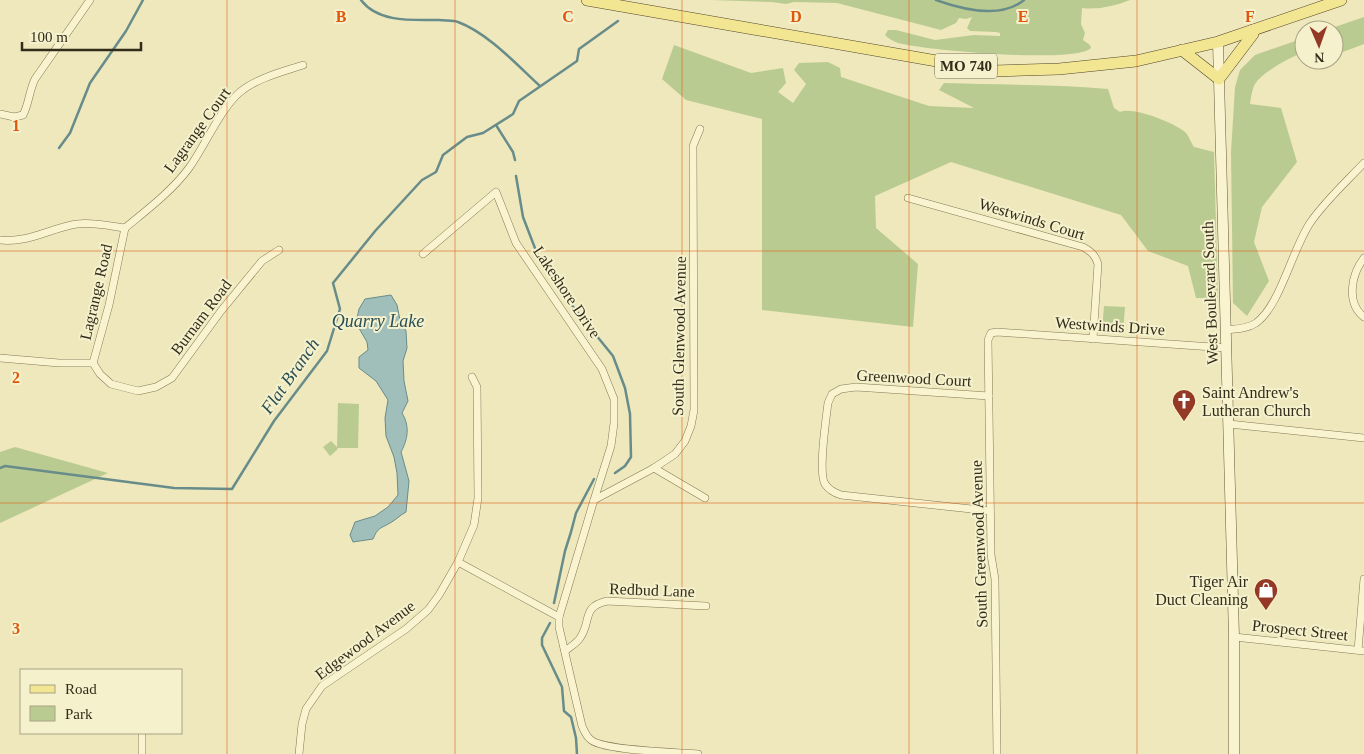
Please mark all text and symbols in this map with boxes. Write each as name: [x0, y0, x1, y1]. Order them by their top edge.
text: B: [336, 8, 347, 25]
text: C: [562, 8, 574, 25]
text: D: [790, 8, 802, 25]
text: E: [1018, 8, 1028, 25]
text: F: [1245, 8, 1255, 25]
scale bar: [22, 20, 141, 52]
north arrow: [1294, 20, 1344, 70]
text: 100 m: [30, 29, 68, 45]
text: N: [1314, 50, 1325, 65]
road number: MO 740: [935, 54, 997, 78]
street label: Lagrange Court: [160, 84, 235, 176]
text: 1: [12, 117, 20, 134]
street label: Westwinds Court: [977, 195, 1088, 243]
street label: West Boulevard South: [1199, 221, 1221, 365]
street label: Lagrange Road: [77, 242, 116, 342]
street label: Lakeshore Drive: [530, 243, 604, 341]
street label: South Glenwood Avenue: [669, 256, 689, 416]
street label: Burnam Road: [167, 276, 235, 358]
water label: Quarry Lake: [332, 311, 424, 331]
street label: Westwinds Drive: [1054, 314, 1166, 338]
water label: Flat Branch: [256, 334, 323, 418]
street label: Greenwood Court: [856, 366, 972, 390]
text: 2: [12, 369, 20, 386]
place label: Saint Andrew's Lutheran Church: [1202, 384, 1311, 419]
church icon: Saint Andrew's Lutheran Church: [1171, 388, 1197, 422]
street label: South Greenwood Avenue: [968, 460, 990, 628]
place label: Tiger Air Duct Cleaning: [1155, 573, 1249, 609]
shop icon: Tiger Air Duct Cleaning: [1253, 577, 1279, 611]
street label: Redbud Lane: [609, 580, 695, 600]
street label: Edgewood Avenue: [312, 597, 419, 684]
street label: Prospect Street: [1251, 617, 1349, 645]
text: 3: [12, 620, 20, 637]
legend: [20, 669, 182, 734]
text: Road: [65, 681, 97, 697]
text: Park: [65, 706, 93, 722]

